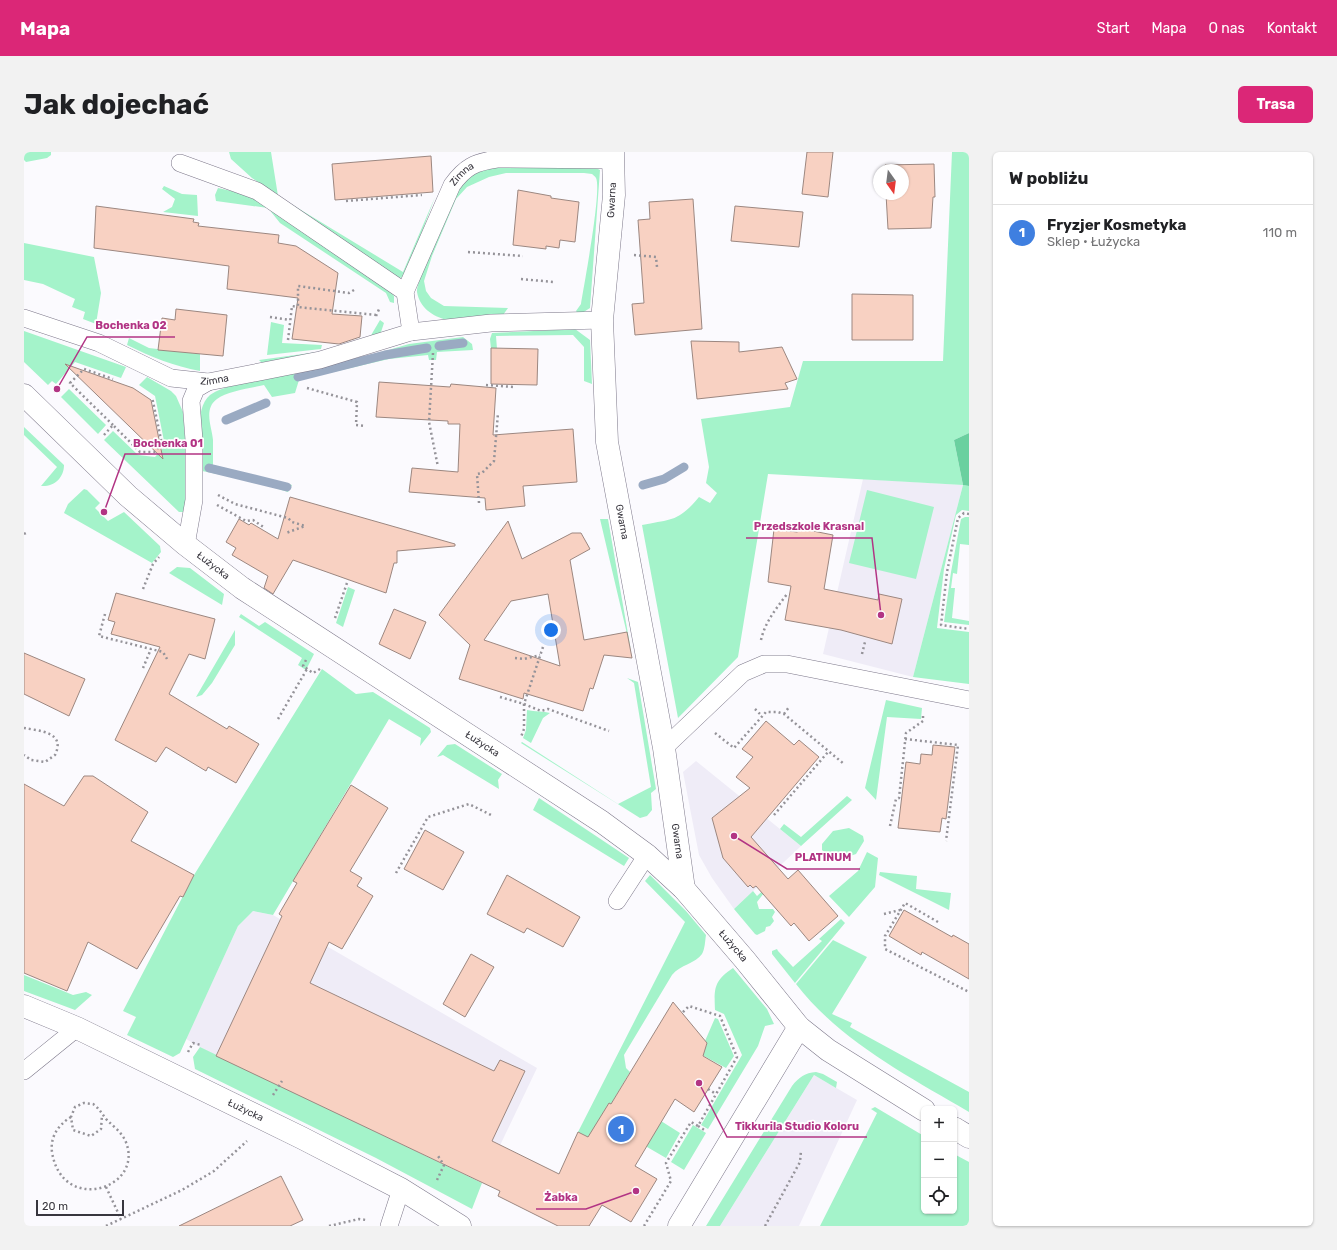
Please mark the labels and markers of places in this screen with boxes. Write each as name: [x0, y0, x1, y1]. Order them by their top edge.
callout: Bochenka 02: [87, 314, 175, 337]
callout: Bochenka 01: [125, 431, 211, 454]
callout: Przedszkole Krasnal: [746, 515, 872, 538]
callout: PLATINUM: [787, 846, 860, 869]
pin: 1: [608, 1114, 634, 1144]
callout: Tikkurila Studio Koloru: [727, 1114, 867, 1137]
callout: Żabka: [536, 1186, 586, 1209]

